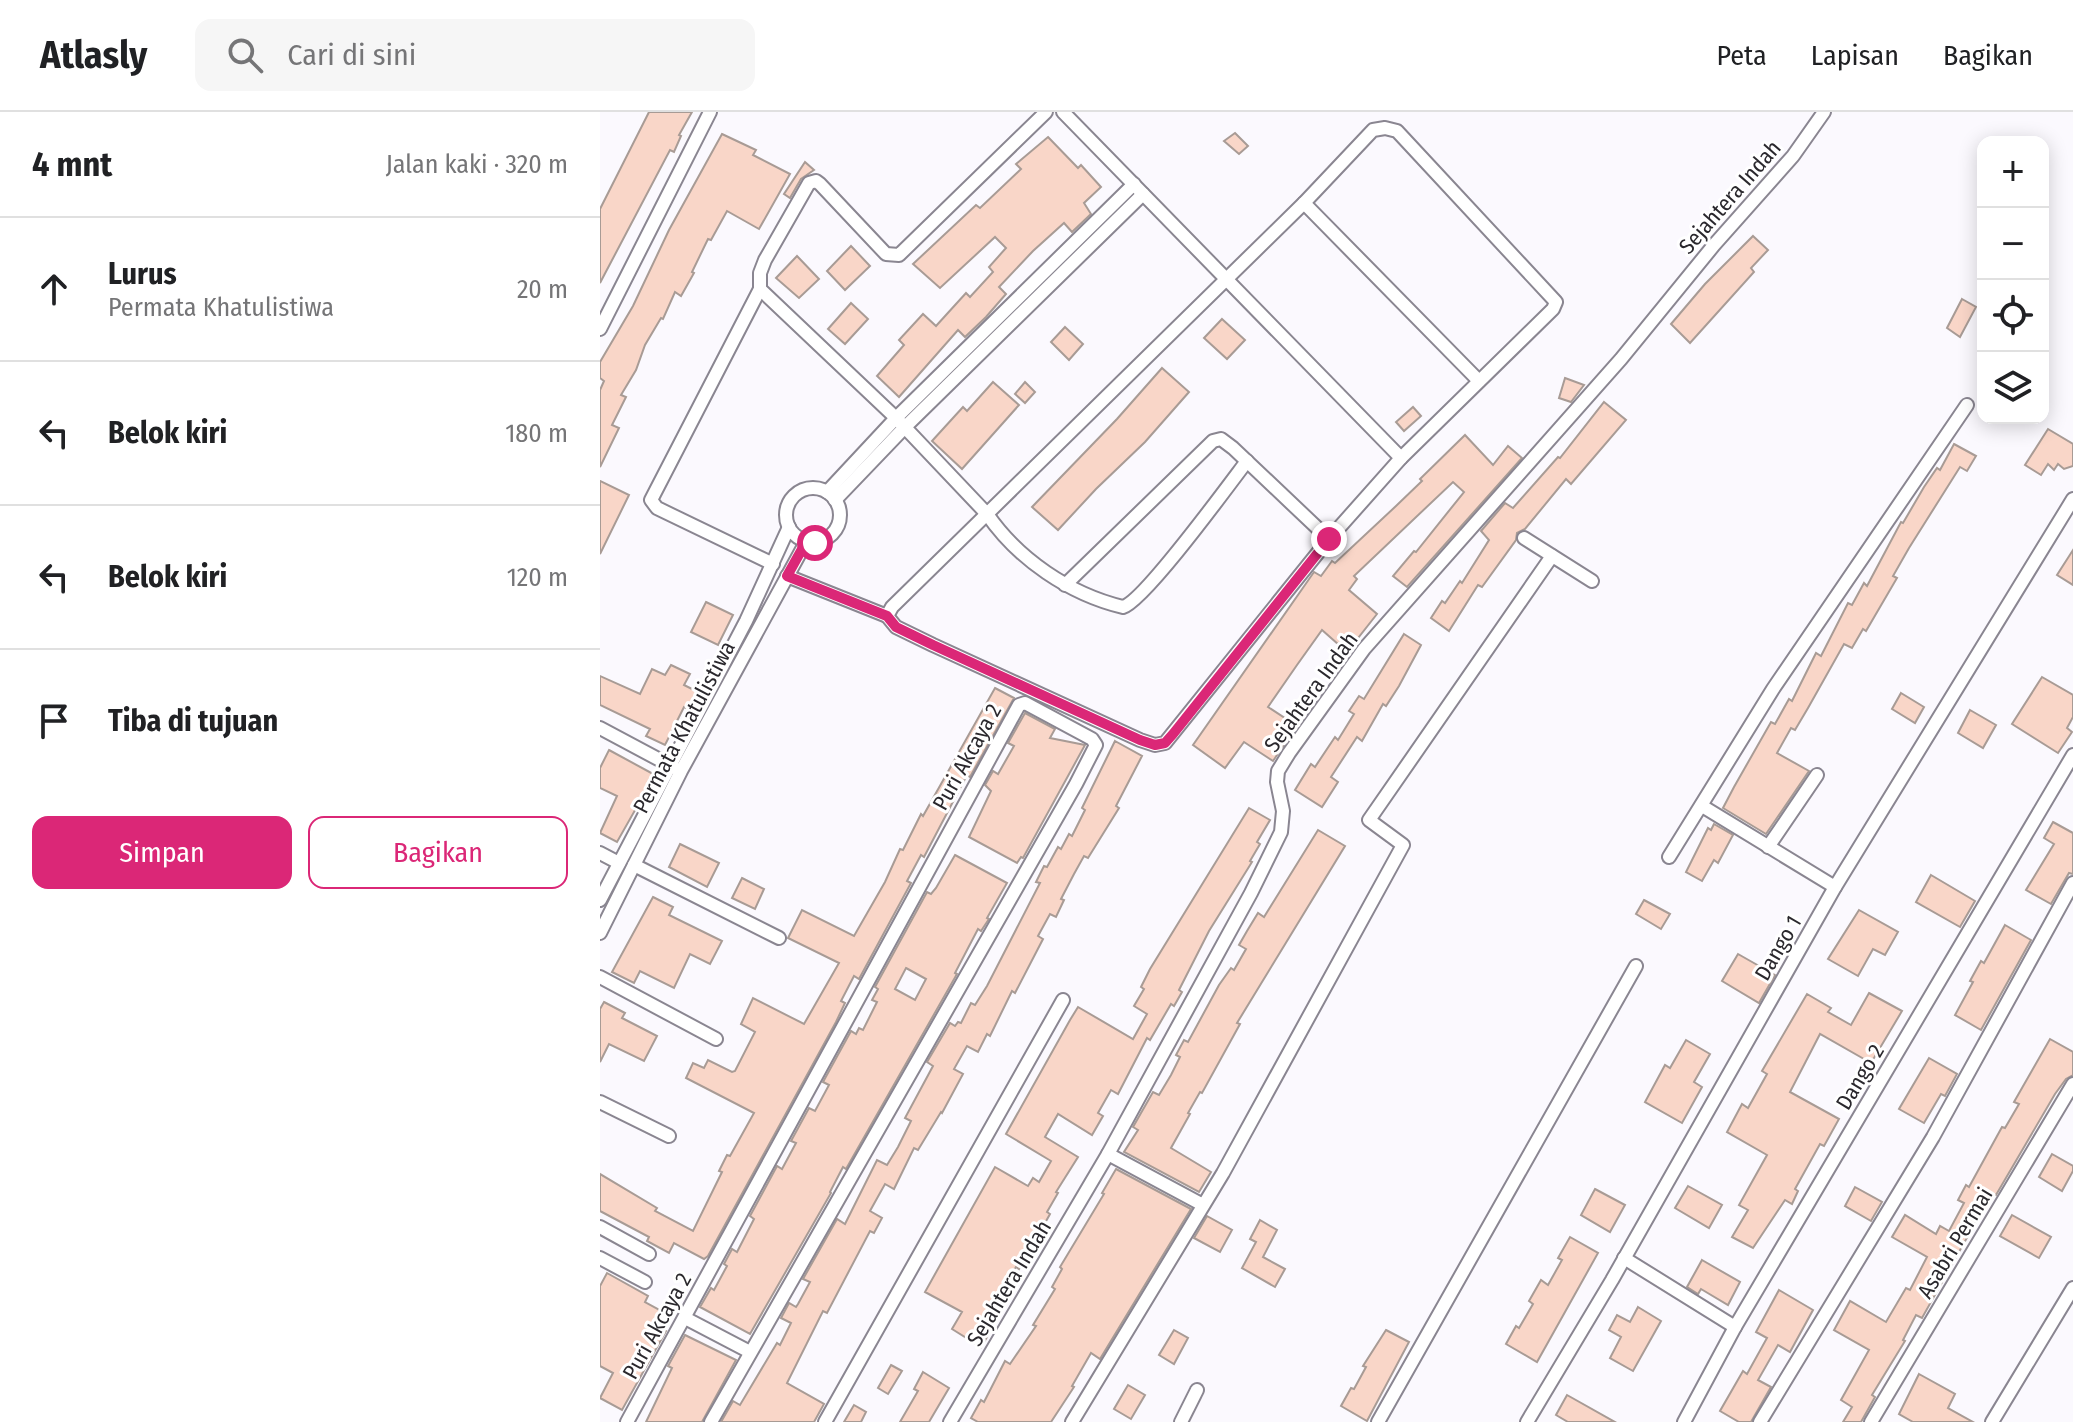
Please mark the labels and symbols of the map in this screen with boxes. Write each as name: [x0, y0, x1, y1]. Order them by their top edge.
street label: Sejahtera Indah: [1673, 135, 1787, 259]
route end: [1311, 521, 1347, 557]
route start: [797, 525, 833, 561]
street label: Sejahtera Indah: [1258, 627, 1364, 757]
street label: Permata Khatulistiwa: [627, 636, 741, 818]
street label: Puri Akcaya 2: [927, 699, 1007, 815]
street label: Dango 1: [1749, 911, 1807, 985]
street label: Dango 2: [1830, 1039, 1890, 1115]
street label: Asabri Permai: [1911, 1183, 1999, 1303]
street label: Sejahtera Indah: [961, 1215, 1057, 1351]
street label: Puri Akcaya 2: [617, 1268, 697, 1384]

